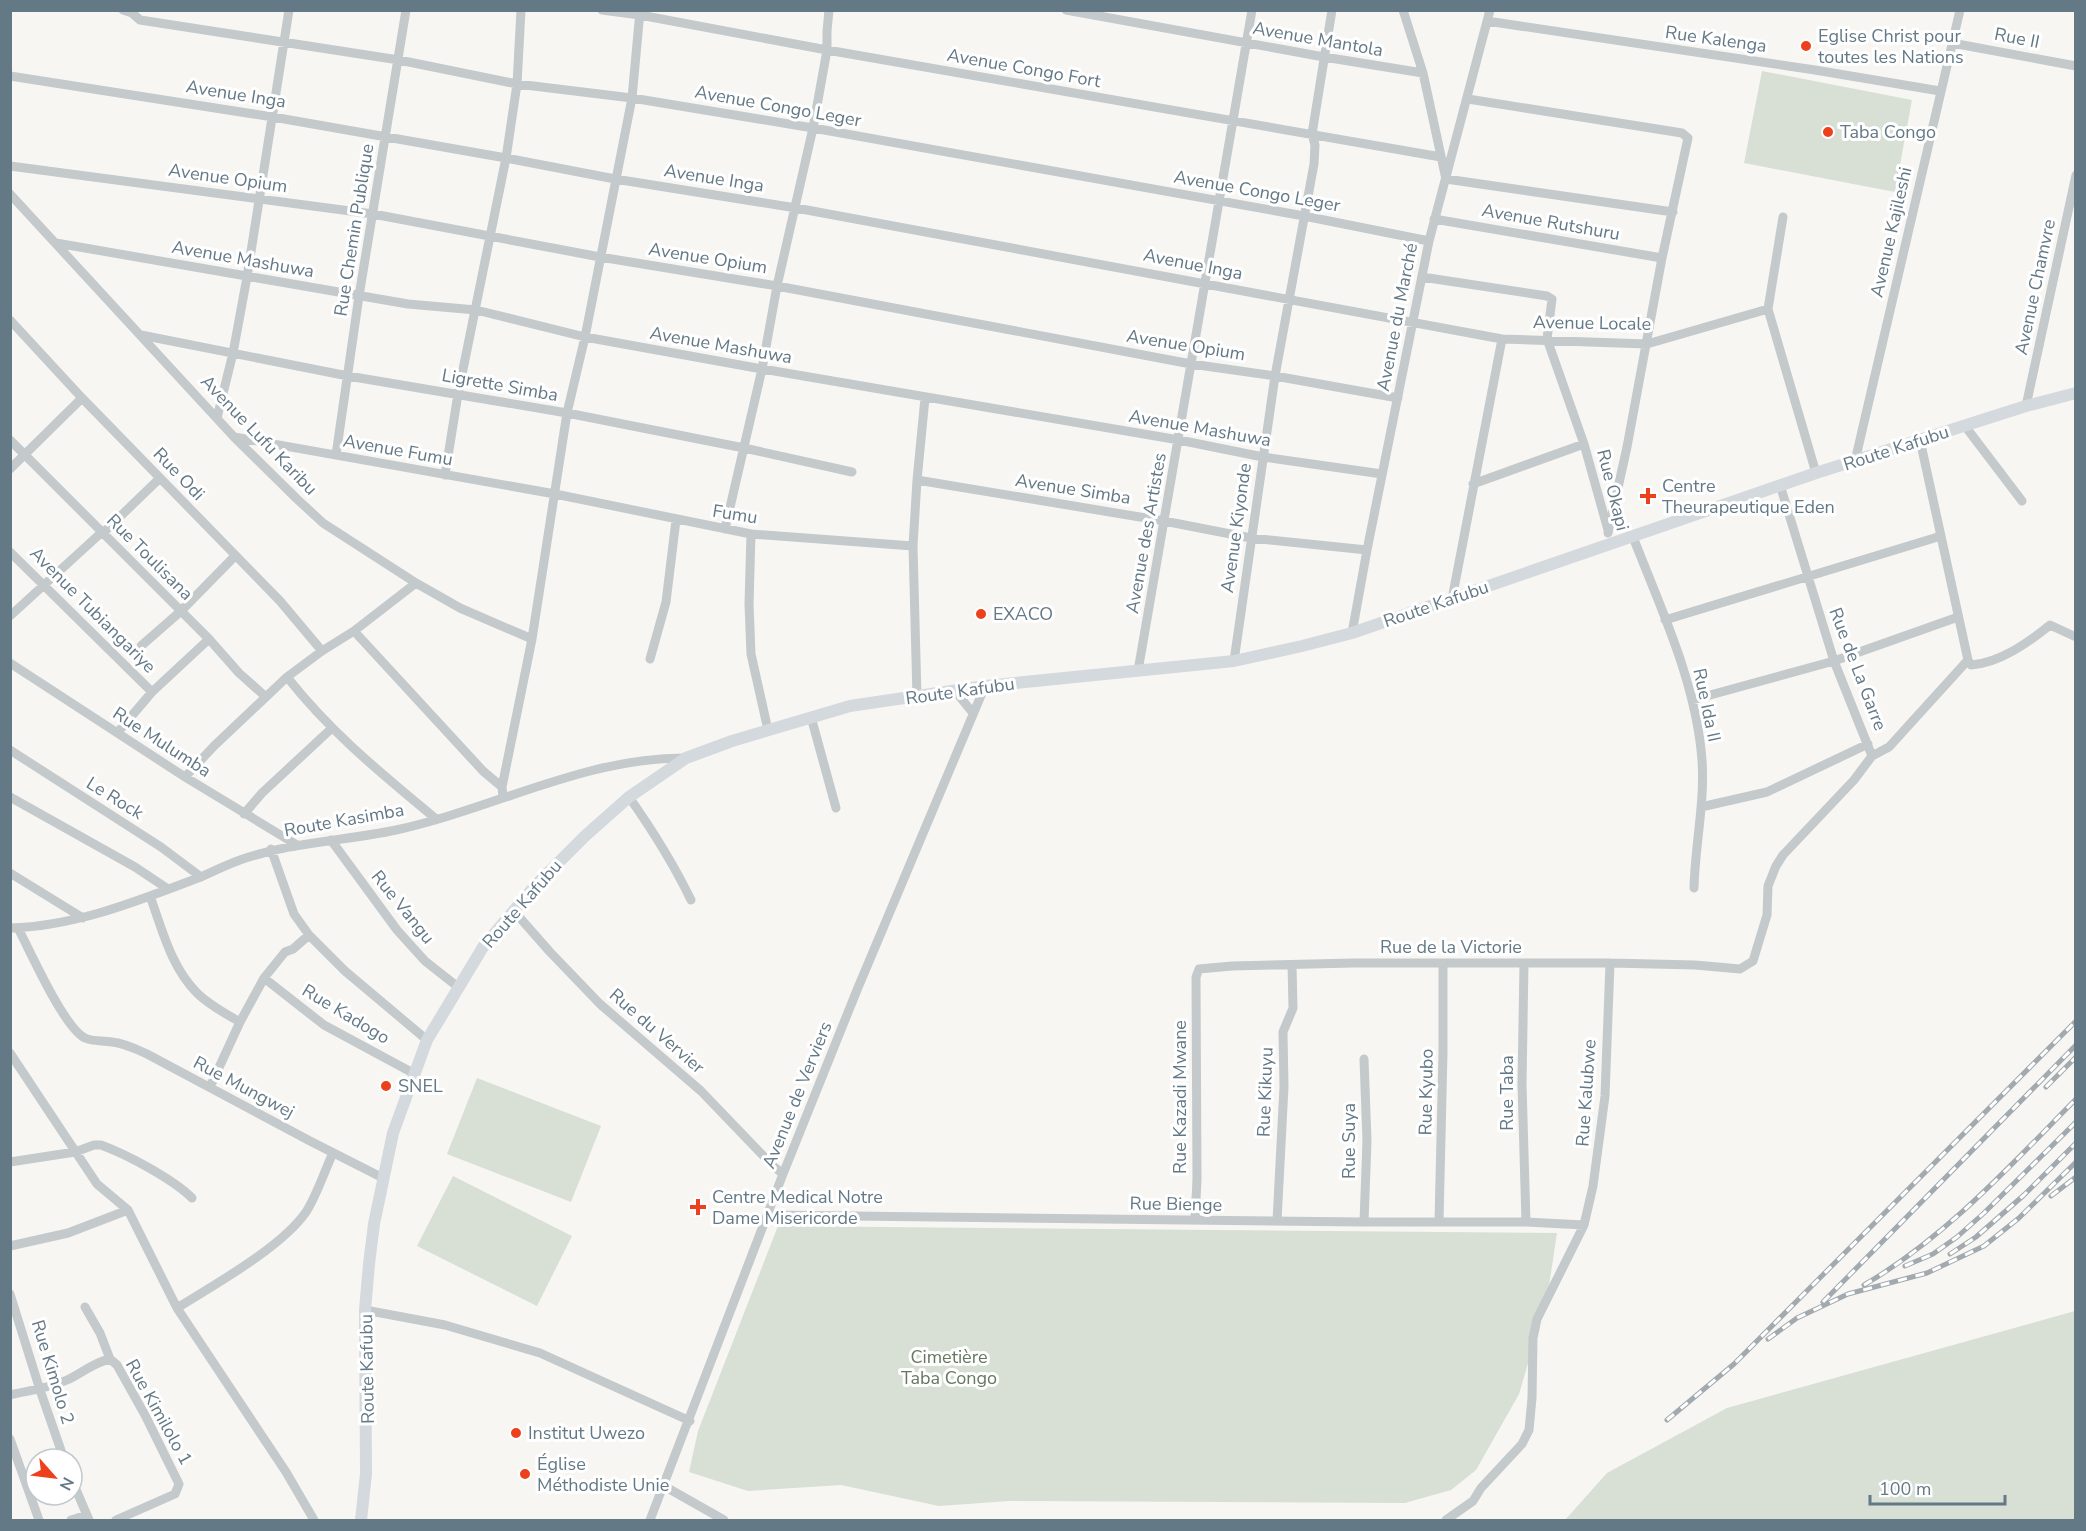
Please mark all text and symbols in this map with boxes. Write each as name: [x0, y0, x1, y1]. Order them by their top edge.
street label: Avenue Mantola: [1251, 16, 1385, 62]
street label: Rue Kalenga: [1664, 20, 1768, 58]
street label: Rue II: [1992, 22, 2042, 54]
place label: Eglise Christ pour toutes les Nations: [1818, 24, 1964, 69]
marker: Eglise Christ pour toutes les Nations: [1799, 39, 1813, 53]
street label: Avenue Congo Fort: [945, 43, 1103, 93]
street label: Avenue Inga: [184, 74, 288, 114]
street label: Avenue Congo Leger: [693, 80, 864, 133]
place label: Taba Congo: [1840, 120, 1936, 144]
marker: Taba Congo: [1821, 125, 1835, 139]
street label: Rue Chemin Publique: [329, 142, 379, 318]
street label: Avenue Opium: [167, 158, 289, 198]
street label: Avenue Inga: [662, 158, 766, 198]
street label: Avenue Congo Leger: [1172, 165, 1343, 218]
street label: Avenue Kajileshi: [1864, 165, 1918, 299]
street label: Avenue Rutshuru: [1480, 198, 1622, 246]
street label: Avenue Chamvre: [2009, 217, 2061, 357]
street label: Avenue Mashuwa: [170, 235, 316, 283]
street label: Avenue Opium: [647, 237, 769, 279]
street label: Avenue du Marché: [1371, 241, 1423, 393]
street label: Avenue Inga: [1141, 243, 1245, 285]
street label: Avenue Locale: [1533, 310, 1651, 336]
street label: Avenue Mashuwa: [648, 321, 794, 369]
street label: Avenue Opium: [1125, 324, 1247, 366]
street label: Ligrette Simba: [440, 363, 560, 407]
street label: Avenue Lufu Karibu: [195, 370, 323, 500]
street label: Avenue Mashuwa: [1127, 404, 1273, 452]
street label: Route Kafubu: [1840, 420, 1952, 476]
street label: Avenue Fumu: [341, 429, 455, 471]
street label: Rue Odi: [148, 442, 210, 506]
street label: Rue Okapi: [1591, 447, 1635, 533]
street label: Avenue des Artistes: [1120, 451, 1172, 615]
street label: Avenue Kiyonde: [1215, 462, 1257, 594]
street label: Avenue Simba: [1014, 468, 1132, 510]
place label: Centre Theurapeutique Eden: [1662, 474, 1835, 519]
marker: Centre Theurapeutique Eden: [1639, 487, 1657, 505]
street label: Fumu: [711, 499, 759, 529]
street label: Rue Toulisana: [101, 508, 199, 606]
street label: Avenue Tubiangariye: [25, 542, 161, 678]
street label: Route Kafubu: [1380, 575, 1492, 633]
place label: EXACO: [993, 602, 1053, 626]
street label: Rue de La Garre: [1824, 604, 1892, 734]
marker: EXACO: [974, 607, 988, 621]
street label: Rue Ida II: [1687, 666, 1727, 744]
street label: Route Kafubu: [904, 671, 1016, 711]
street label: Rue Mulumba: [108, 701, 216, 783]
street label: Le Rock: [82, 771, 149, 825]
street label: Route Kasimba: [282, 798, 406, 842]
street label: Route Kafubu: [477, 855, 567, 953]
street label: Rue Vangu: [366, 865, 440, 949]
street label: Rue de la Victorie: [1380, 935, 1522, 959]
street label: Rue Kadogo: [298, 978, 394, 1050]
street label: Rue du Vervier: [604, 983, 710, 1079]
street label: Avenue de Verviers: [757, 1018, 837, 1172]
street label: Rue Kazadi Mwane: [1168, 1020, 1192, 1174]
street label: Rue Kalubwe: [1570, 1039, 1602, 1147]
street label: Rue Kikuyu: [1251, 1046, 1279, 1138]
street label: Rue Kyubo: [1413, 1048, 1439, 1136]
street label: Rue Mungwej: [189, 1050, 299, 1124]
street label: Rue Taba: [1495, 1055, 1519, 1131]
place label: SNEL: [398, 1074, 443, 1098]
marker: SNEL: [379, 1079, 393, 1093]
street label: Rue Suya: [1337, 1103, 1361, 1179]
place label: Centre Medical Notre Dame Misericorde: [712, 1185, 883, 1230]
street label: Rue Bienge: [1129, 1191, 1223, 1217]
marker: Centre Medical Notre Dame Misericorde: [689, 1198, 707, 1216]
street label: Route Kafubu: [354, 1314, 380, 1424]
street label: Rue Kimolo 2: [26, 1317, 80, 1427]
park label: Cimetière Taba Congo: [901, 1345, 997, 1390]
street label: Rue Kimilolo 1: [120, 1355, 198, 1469]
place label: Institut Uwezo: [528, 1421, 645, 1445]
marker: Institut Uwezo: [509, 1426, 523, 1440]
north arrow: [24, 1447, 84, 1507]
place label: Église Méthodiste Unie: [537, 1452, 669, 1497]
marker: Église Méthodiste Unie: [518, 1467, 532, 1481]
scale bar: [1870, 1468, 2005, 1506]
text: N: [54, 1473, 79, 1494]
text: 100 m: [1879, 1477, 1931, 1501]

